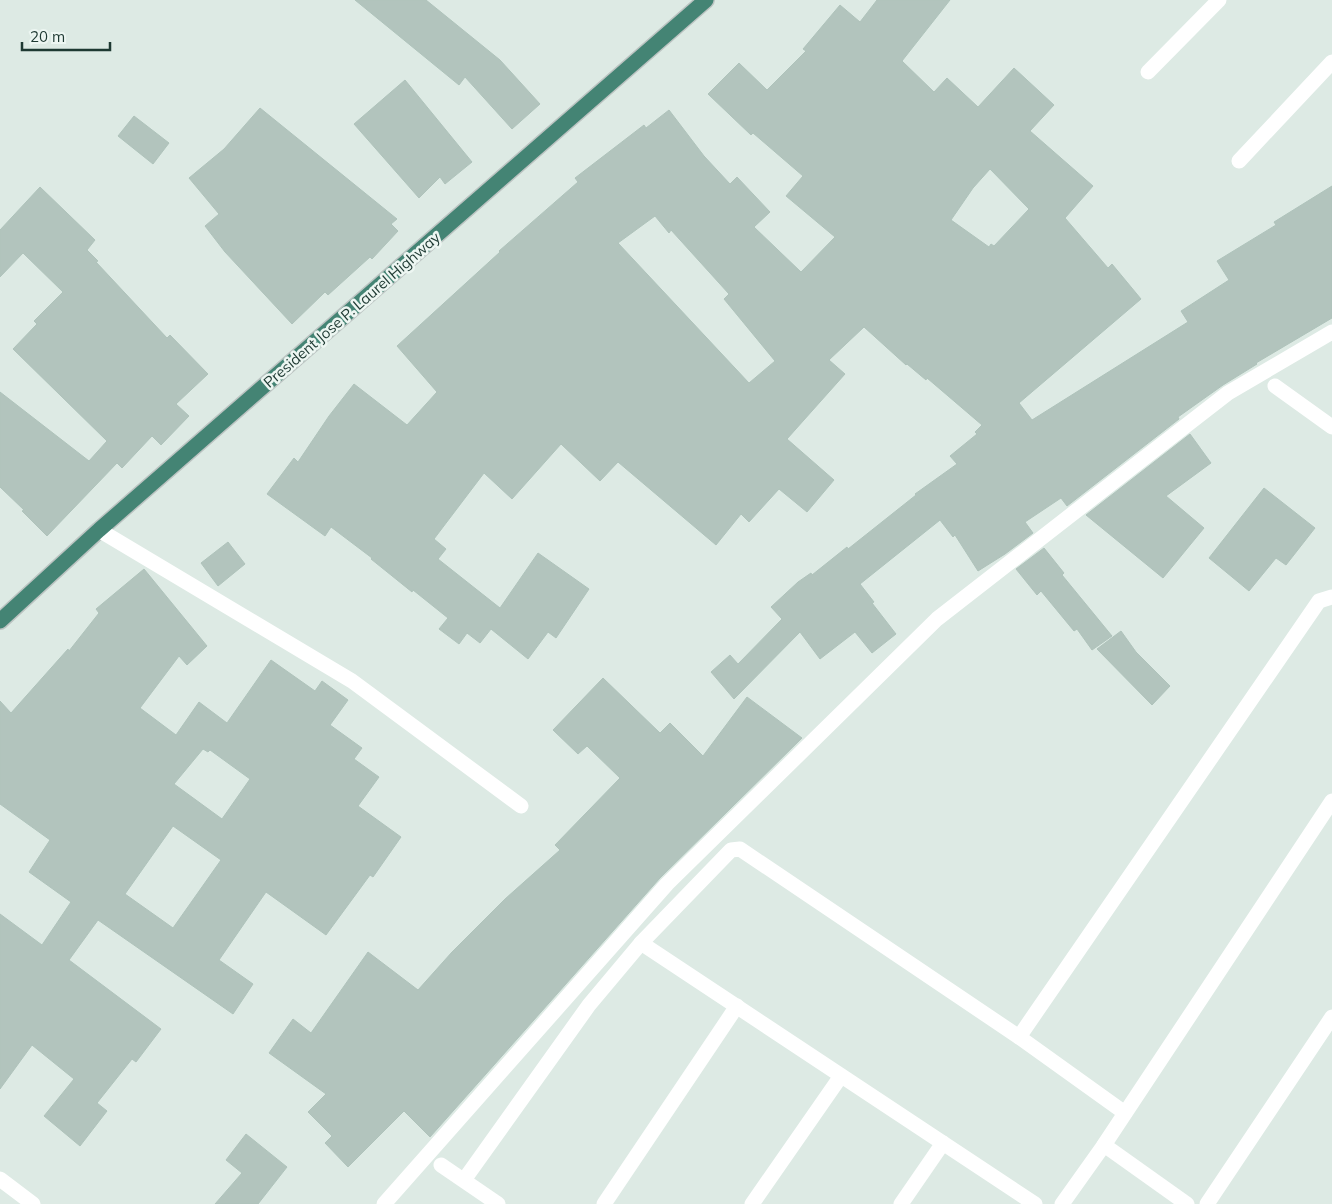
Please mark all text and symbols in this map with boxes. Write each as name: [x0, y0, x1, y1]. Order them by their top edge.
scale bar: [22, 20, 110, 52]
text: 20 m: [30, 27, 65, 46]
street label: President Jose P. Laurel Highway: [259, 228, 444, 392]

